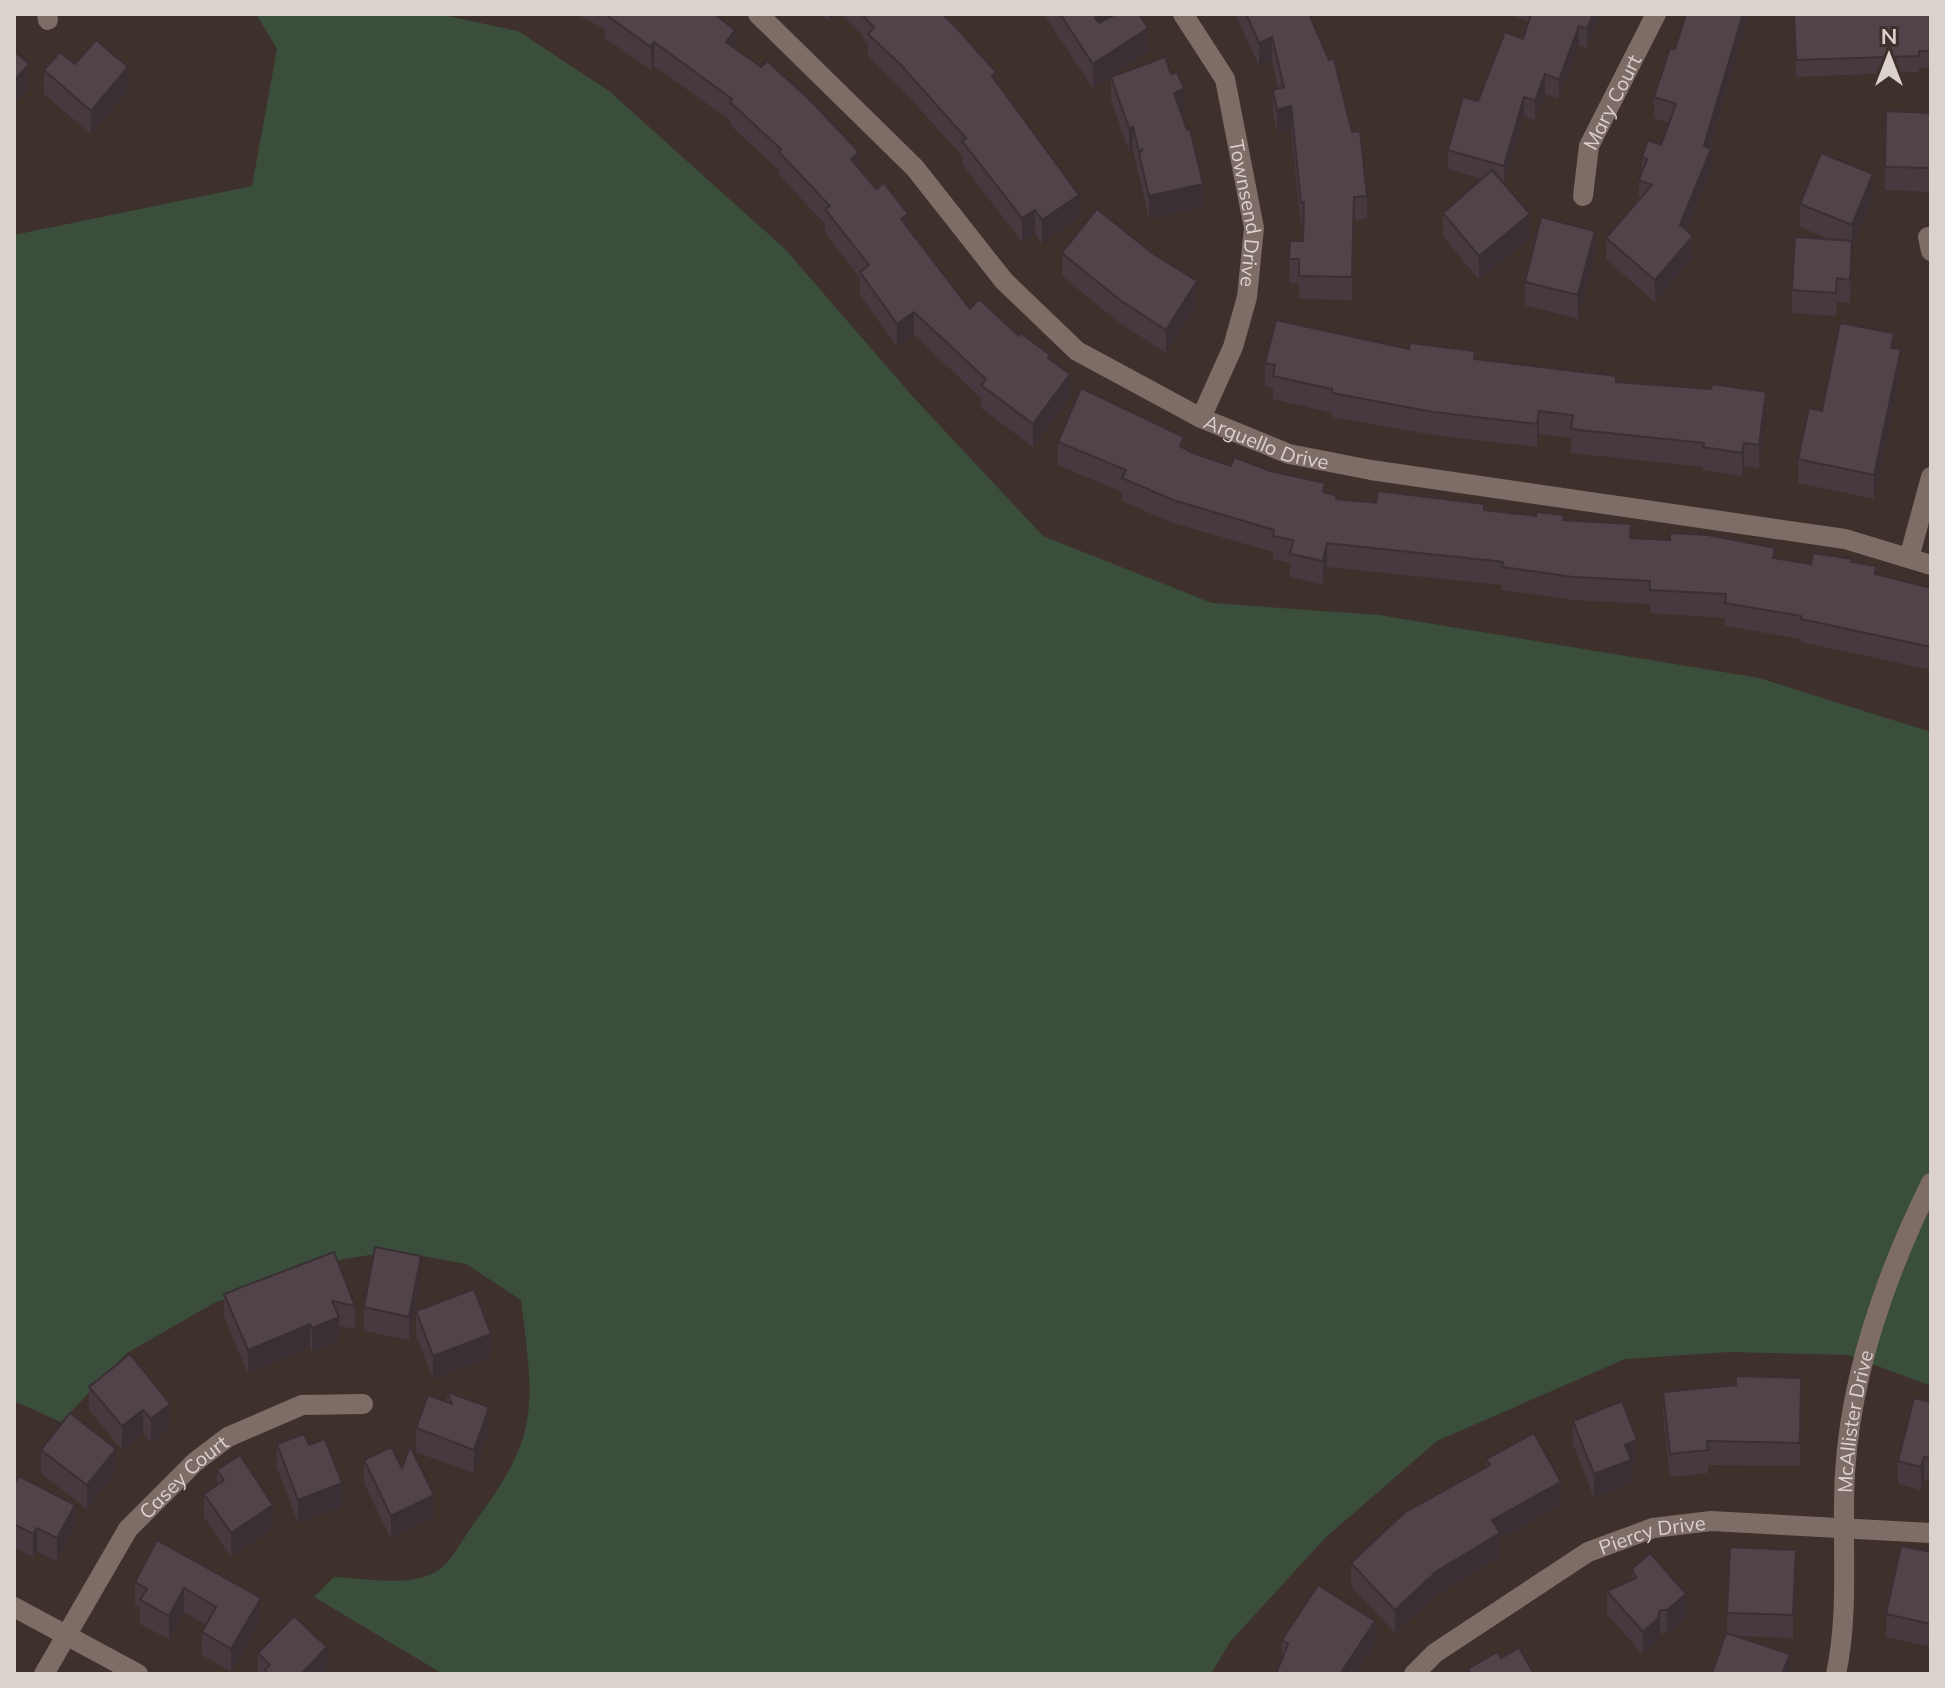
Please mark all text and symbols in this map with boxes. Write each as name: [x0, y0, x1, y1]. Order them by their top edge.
north arrow: [1849, 16, 1929, 96]
text: N: [1881, 22, 1897, 50]
street label: Mary Court: [1577, 50, 1646, 154]
street label: Townsend Drive: [1225, 138, 1267, 288]
street label: Arguello Drive: [1201, 408, 1331, 474]
street label: McAllister Drive: [1832, 1347, 1878, 1493]
street label: Casey Court: [133, 1429, 233, 1524]
street label: Piercy Drive: [1595, 1509, 1707, 1560]

